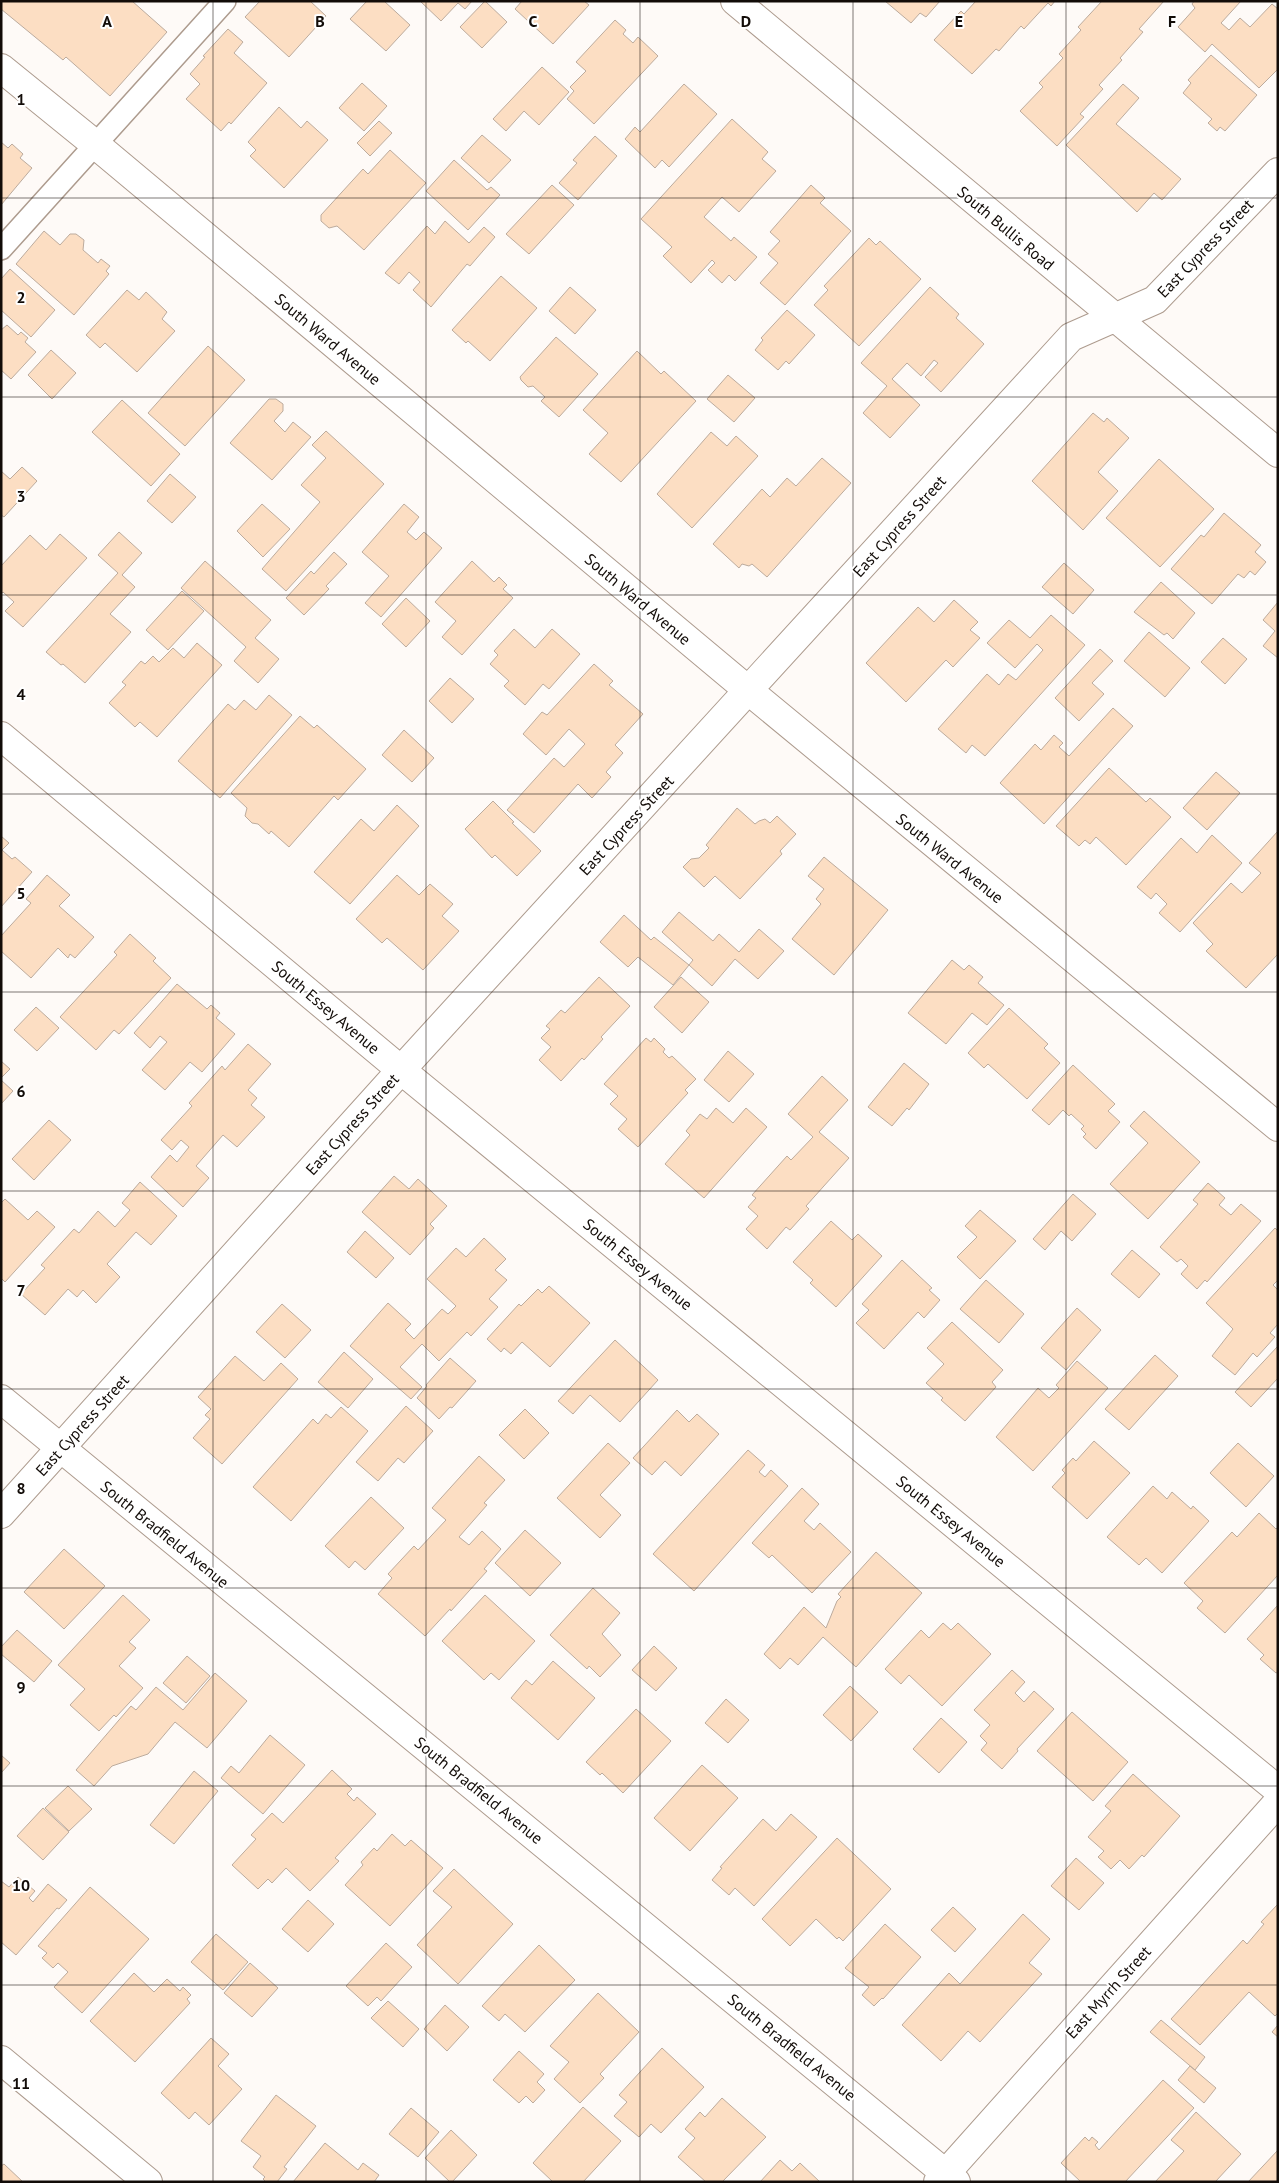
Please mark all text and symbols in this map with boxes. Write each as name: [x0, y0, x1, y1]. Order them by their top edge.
text: A: [102, 11, 112, 31]
text: B: [315, 11, 325, 31]
text: C: [529, 11, 538, 31]
text: D: [741, 11, 751, 31]
text: E: [955, 11, 963, 31]
text: F: [1168, 11, 1176, 31]
text: 1: [16, 89, 26, 109]
street label: South Bullis Road: [953, 182, 1059, 274]
street label: East Cypress Street: [1153, 194, 1258, 302]
text: 2: [16, 287, 26, 307]
street label: South Ward Avenue: [271, 289, 385, 389]
street label: East Cypress Street: [848, 471, 950, 581]
text: 3: [16, 486, 26, 506]
street label: South Ward Avenue: [581, 549, 695, 649]
text: 4: [16, 684, 26, 704]
street label: East Cypress Street: [574, 770, 678, 879]
street label: South Ward Avenue: [892, 809, 1008, 907]
text: 5: [16, 883, 26, 903]
street label: South Essey Avenue: [268, 956, 384, 1058]
street label: East Cypress Street: [301, 1069, 403, 1179]
text: 6: [16, 1081, 26, 1101]
street label: South Essey Avenue: [579, 1214, 697, 1314]
text: 7: [16, 1280, 26, 1300]
street label: East Cypress Street: [31, 1370, 133, 1480]
street label: South Essey Avenue: [892, 1471, 1010, 1571]
street label: South Bradfield Avenue: [97, 1476, 233, 1592]
text: 8: [16, 1478, 26, 1498]
text: 9: [16, 1677, 26, 1697]
street label: South Bradfield Avenue: [411, 1732, 547, 1848]
text: 10: [12, 1875, 30, 1895]
street label: East Myrrh Street: [1061, 1941, 1155, 2042]
street label: South Bradfield Avenue: [724, 1989, 860, 2105]
text: 11: [12, 2073, 30, 2093]

